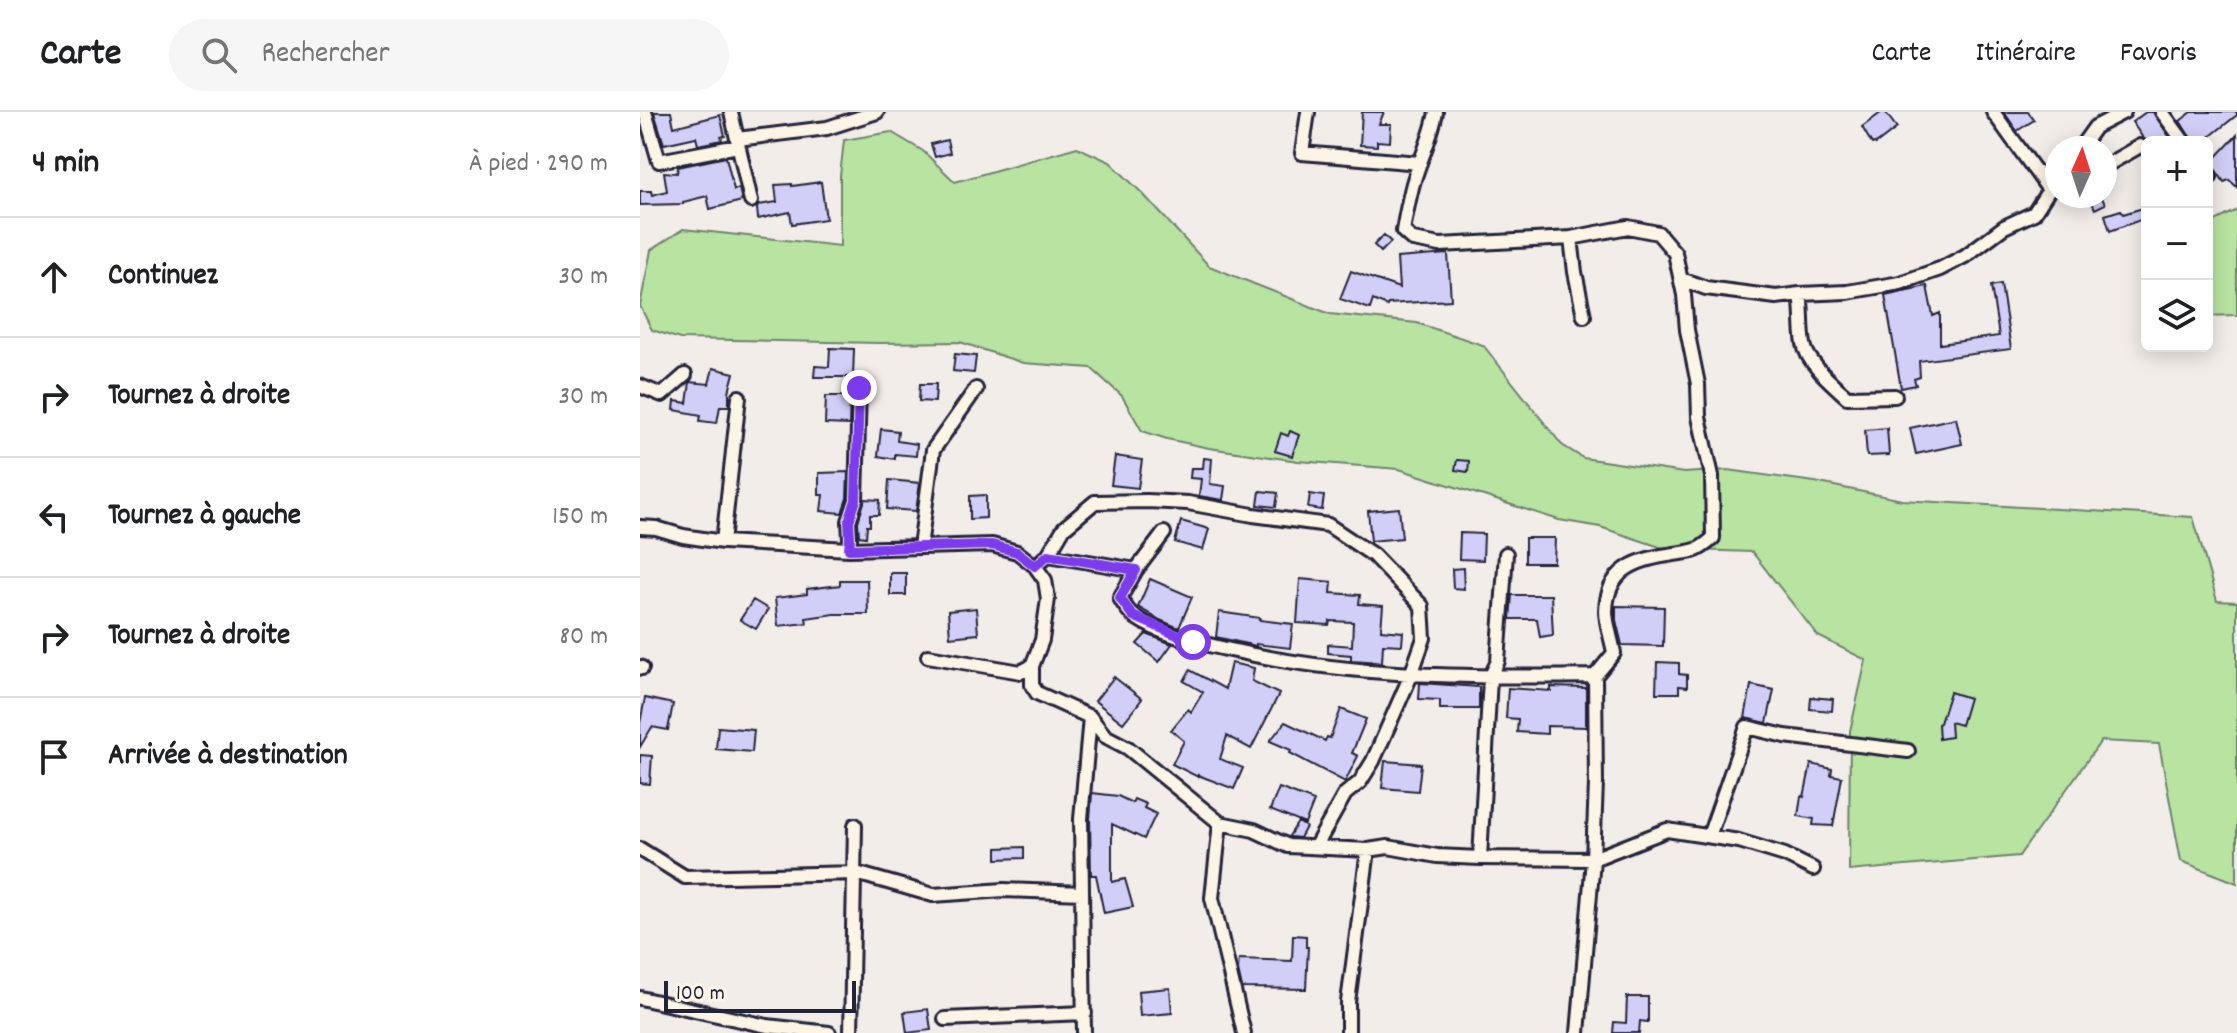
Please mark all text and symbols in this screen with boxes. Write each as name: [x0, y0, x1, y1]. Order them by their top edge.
search box: [169, 19, 729, 91]
text: Carte: [40, 28, 121, 83]
icon: search: [197, 33, 241, 77]
text: Rechercher: [261, 34, 390, 77]
text: Carte: [1871, 35, 1931, 75]
text: Itinéraire: [1975, 35, 2076, 75]
text: Favoris: [2120, 35, 2197, 75]
north arrow: [2045, 136, 2117, 208]
map controls: [2141, 136, 2213, 352]
button: +: [2141, 136, 2213, 208]
text: 4 min: [32, 140, 99, 189]
text: À pied · 290 m: [469, 146, 608, 183]
button: −: [2141, 208, 2213, 280]
icon: ahead: [32, 255, 76, 299]
text: Continuez: [108, 256, 218, 299]
text: 30 m: [558, 259, 608, 296]
button: layers: [2141, 280, 2213, 352]
route end: [841, 370, 877, 406]
icon: right: [32, 375, 76, 419]
text: Tournez à droite: [108, 376, 290, 419]
text: 30 m: [558, 379, 608, 416]
icon: left: [32, 495, 76, 539]
text: Tournez à gauche: [108, 496, 301, 539]
text: 150 m: [552, 499, 608, 536]
icon: right: [32, 615, 76, 659]
text: Tournez à droite: [108, 616, 290, 659]
text: 80 m: [560, 619, 608, 656]
route start: [1175, 624, 1211, 660]
icon: arrive: [32, 735, 76, 779]
text: Arrivée à destination: [108, 736, 348, 779]
scale bar: [664, 977, 856, 1013]
text: 100 m: [676, 979, 725, 1010]

